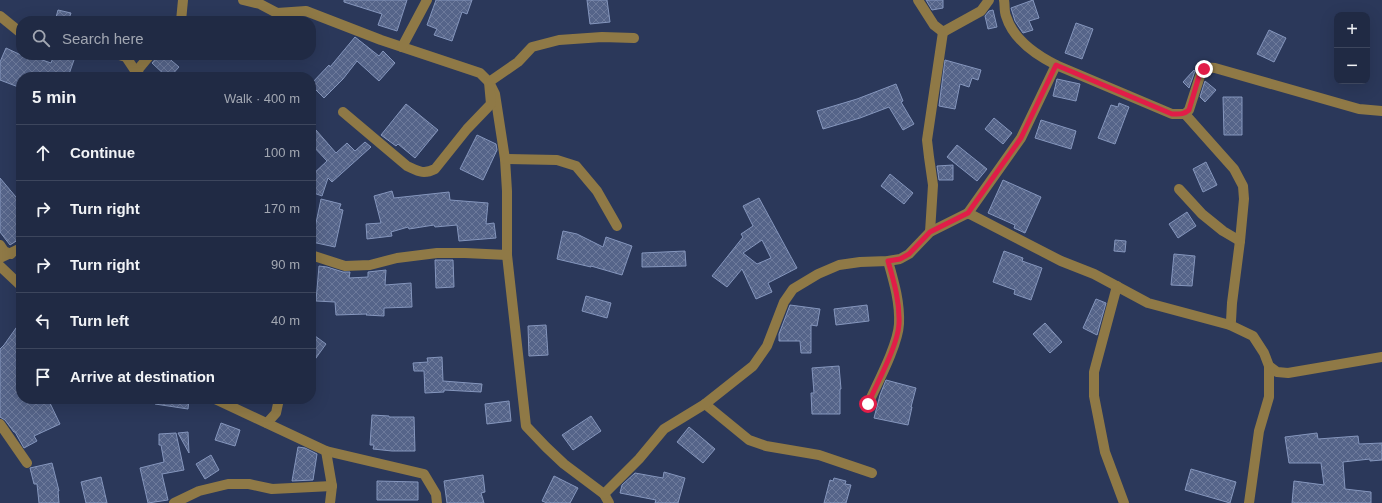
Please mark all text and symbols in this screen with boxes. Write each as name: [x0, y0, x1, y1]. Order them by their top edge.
map controls: [1334, 12, 1370, 84]
button: +: [1334, 12, 1370, 48]
search box: [16, 16, 316, 60]
icon: search: [30, 27, 52, 49]
text: Search here: [62, 30, 144, 47]
button: −: [1334, 48, 1370, 84]
route end: [1195, 60, 1213, 78]
text: 5 min: [32, 88, 76, 107]
text: Walk · 400 m: [224, 91, 300, 106]
icon: ahead: [32, 142, 54, 164]
text: Continue: [70, 144, 135, 161]
text: 100 m: [264, 145, 300, 160]
icon: right: [32, 198, 54, 220]
text: Turn right: [70, 200, 140, 217]
text: 170 m: [264, 201, 300, 216]
icon: right: [32, 254, 54, 276]
text: Turn right: [70, 256, 140, 273]
text: 90 m: [271, 257, 300, 272]
icon: left: [32, 310, 54, 332]
text: Turn left: [70, 312, 129, 329]
text: 40 m: [271, 313, 300, 328]
icon: arrive: [32, 366, 54, 388]
text: Arrive at destination: [70, 368, 215, 385]
route start: [859, 395, 877, 413]

